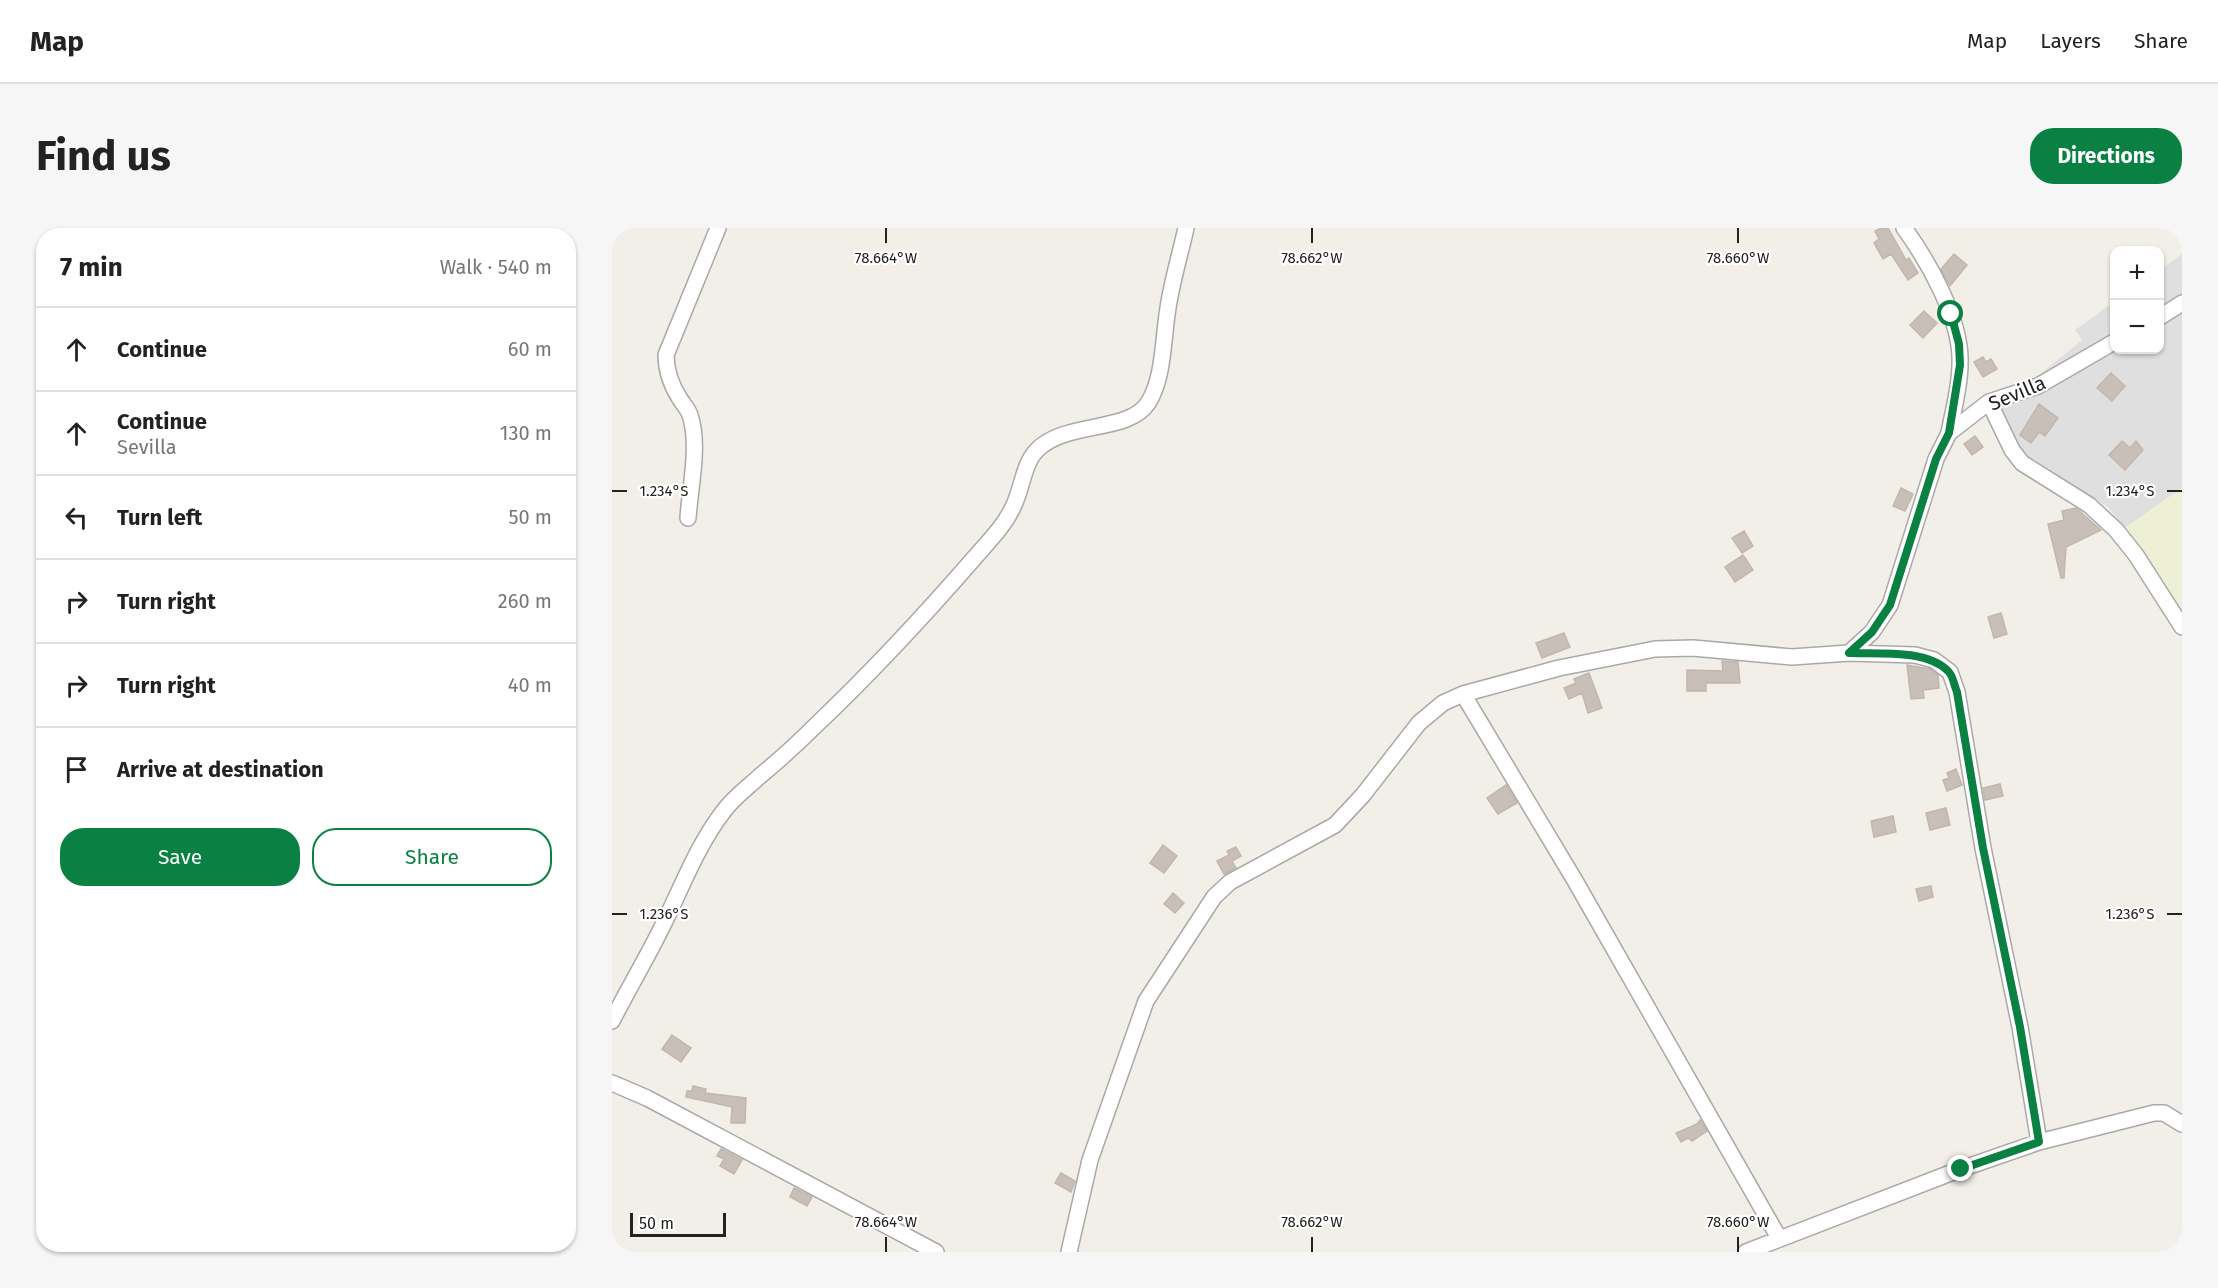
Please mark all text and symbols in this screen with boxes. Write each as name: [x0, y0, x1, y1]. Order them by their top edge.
text: Map: [30, 25, 84, 58]
text: Map: [1967, 28, 2007, 54]
text: Layers: [2040, 28, 2101, 54]
text: Share: [2134, 28, 2188, 54]
button: Directions: [2030, 128, 2182, 184]
text: Find us: [36, 131, 171, 181]
map controls: [2110, 246, 2164, 354]
button: +: [2110, 246, 2164, 300]
text: 78.664°W: [855, 249, 918, 267]
text: 78.662°W: [1281, 249, 1343, 267]
text: 78.660°W: [1707, 249, 1770, 267]
text: 7 min: [60, 252, 123, 283]
text: Walk · 540 m: [440, 255, 552, 279]
route start: [1937, 300, 1963, 326]
button: −: [2110, 300, 2164, 354]
icon: ahead: [60, 333, 93, 366]
text: Continue: [117, 336, 207, 363]
text: 60 m: [508, 337, 552, 361]
street label: Sevilla: [1985, 370, 2049, 416]
text: Continue: [117, 408, 207, 435]
icon: ahead: [60, 417, 93, 450]
text: 130 m: [500, 421, 552, 445]
text: Sevilla: [117, 435, 177, 459]
text: 1.234°S: [640, 482, 688, 500]
text: 1.234°S: [2106, 482, 2154, 500]
icon: left: [60, 501, 93, 534]
text: Turn left: [117, 504, 202, 531]
text: 50 m: [508, 505, 552, 529]
icon: right: [60, 585, 93, 618]
text: Turn right: [117, 588, 216, 615]
text: 260 m: [498, 589, 552, 613]
icon: right: [60, 669, 93, 702]
text: Turn right: [117, 672, 216, 699]
text: 40 m: [508, 673, 552, 697]
icon: arrive: [60, 753, 93, 786]
text: Arrive at destination: [117, 756, 324, 783]
button: Save: [60, 828, 300, 886]
button: Share: [312, 828, 552, 886]
text: 1.236°S: [640, 905, 688, 923]
text: 1.236°S: [2106, 905, 2154, 923]
route end: [1947, 1155, 1973, 1181]
scale bar: [630, 1210, 726, 1238]
text: 78.664°W: [855, 1213, 918, 1231]
text: 78.662°W: [1281, 1213, 1343, 1231]
text: 78.660°W: [1707, 1213, 1770, 1231]
text: 50 m: [639, 1214, 674, 1233]

